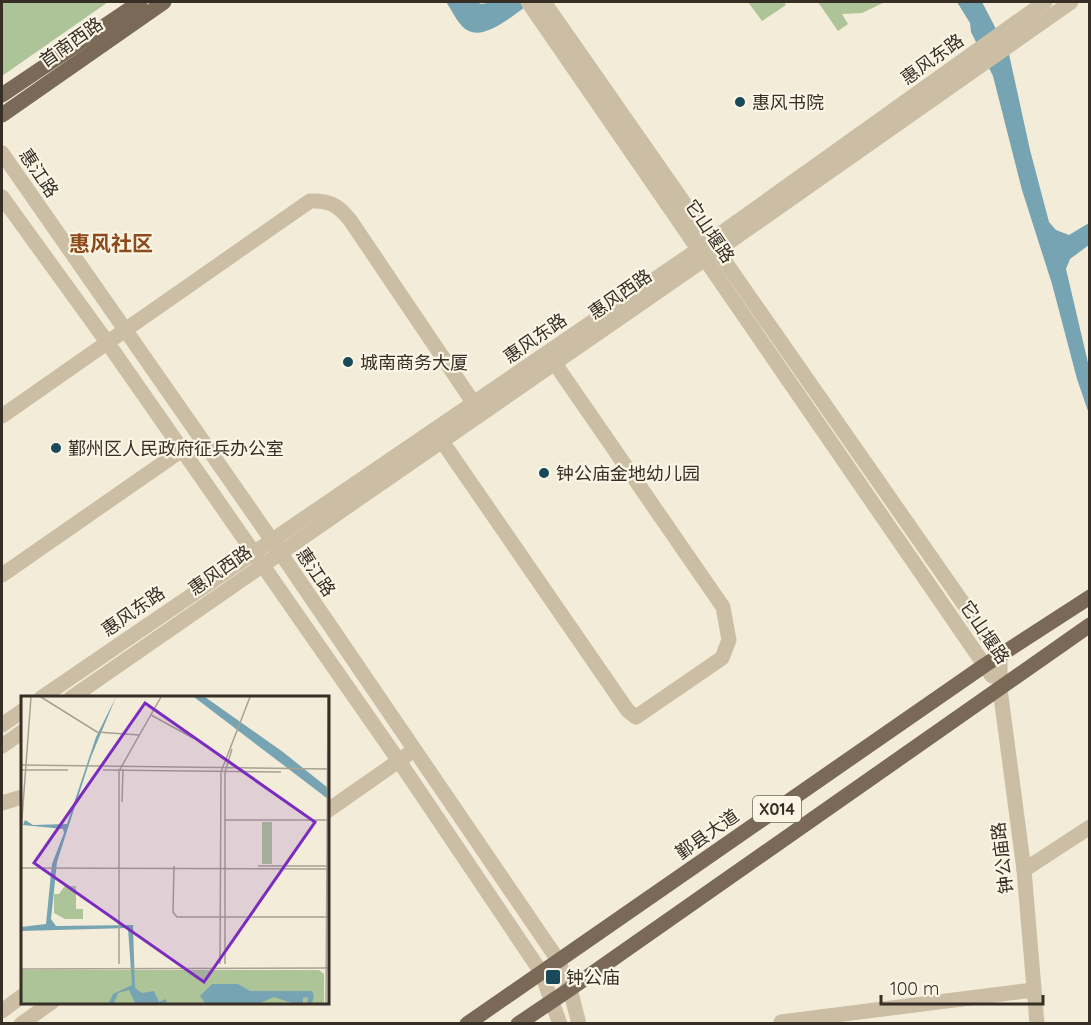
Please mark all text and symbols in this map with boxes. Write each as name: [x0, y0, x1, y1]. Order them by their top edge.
street label: 首南西路: [35, 12, 107, 72]
street label: 惠风东路: [896, 29, 968, 89]
place label: 惠风书院: [752, 91, 824, 114]
marker: 惠风书院: [733, 95, 747, 109]
street label: 惠江路: [14, 144, 64, 202]
street label: 它山堰路: [680, 195, 740, 267]
district label: 惠风社区: [69, 230, 153, 256]
street label: 惠风西路: [584, 264, 656, 324]
street label: 惠风东路: [499, 308, 571, 368]
place label: 城南商务大厦: [360, 351, 468, 374]
marker: 城南商务大厦: [341, 355, 355, 369]
place label: 鄞州区人民政府征兵办公室: [68, 437, 284, 460]
marker: 鄞州区人民政府征兵办公室: [49, 441, 63, 455]
place label: 钟公庙金地幼儿园: [556, 462, 700, 485]
marker: 钟公庙金地幼儿园: [537, 466, 551, 480]
street label: 惠风西路: [184, 540, 256, 600]
street label: 惠江路: [291, 543, 341, 601]
street label: 惠风东路: [97, 581, 169, 641]
street label: 它山堰路: [955, 596, 1015, 668]
inset map: [21, 696, 328, 1004]
road number: X014: [753, 796, 801, 822]
street label: 鄞县大道: [671, 804, 743, 864]
street label: 钟公庙路: [986, 821, 1018, 895]
place label: 钟公庙: [566, 966, 620, 989]
marker: 钟公庙: [544, 968, 562, 986]
scale bar: [881, 968, 1043, 1006]
text: 100 m: [890, 977, 939, 1000]

